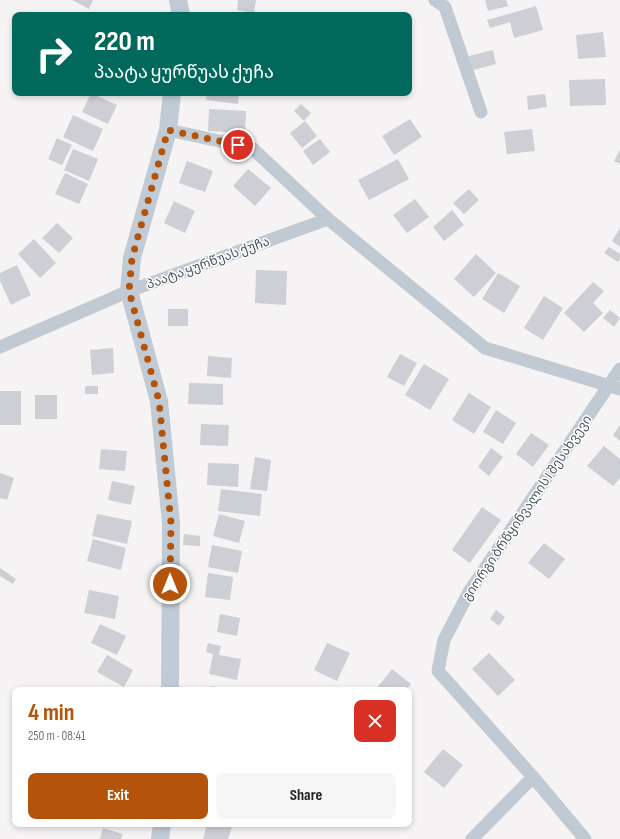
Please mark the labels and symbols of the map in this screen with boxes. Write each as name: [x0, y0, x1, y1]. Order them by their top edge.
pin: [221, 128, 255, 162]
street label: პაატა ყურწუას ქუჩა: [144, 233, 272, 293]
street label: გიორგი ბრწყინვალის I შესახვევი: [459, 412, 595, 604]
position arrow: [149, 563, 191, 605]

